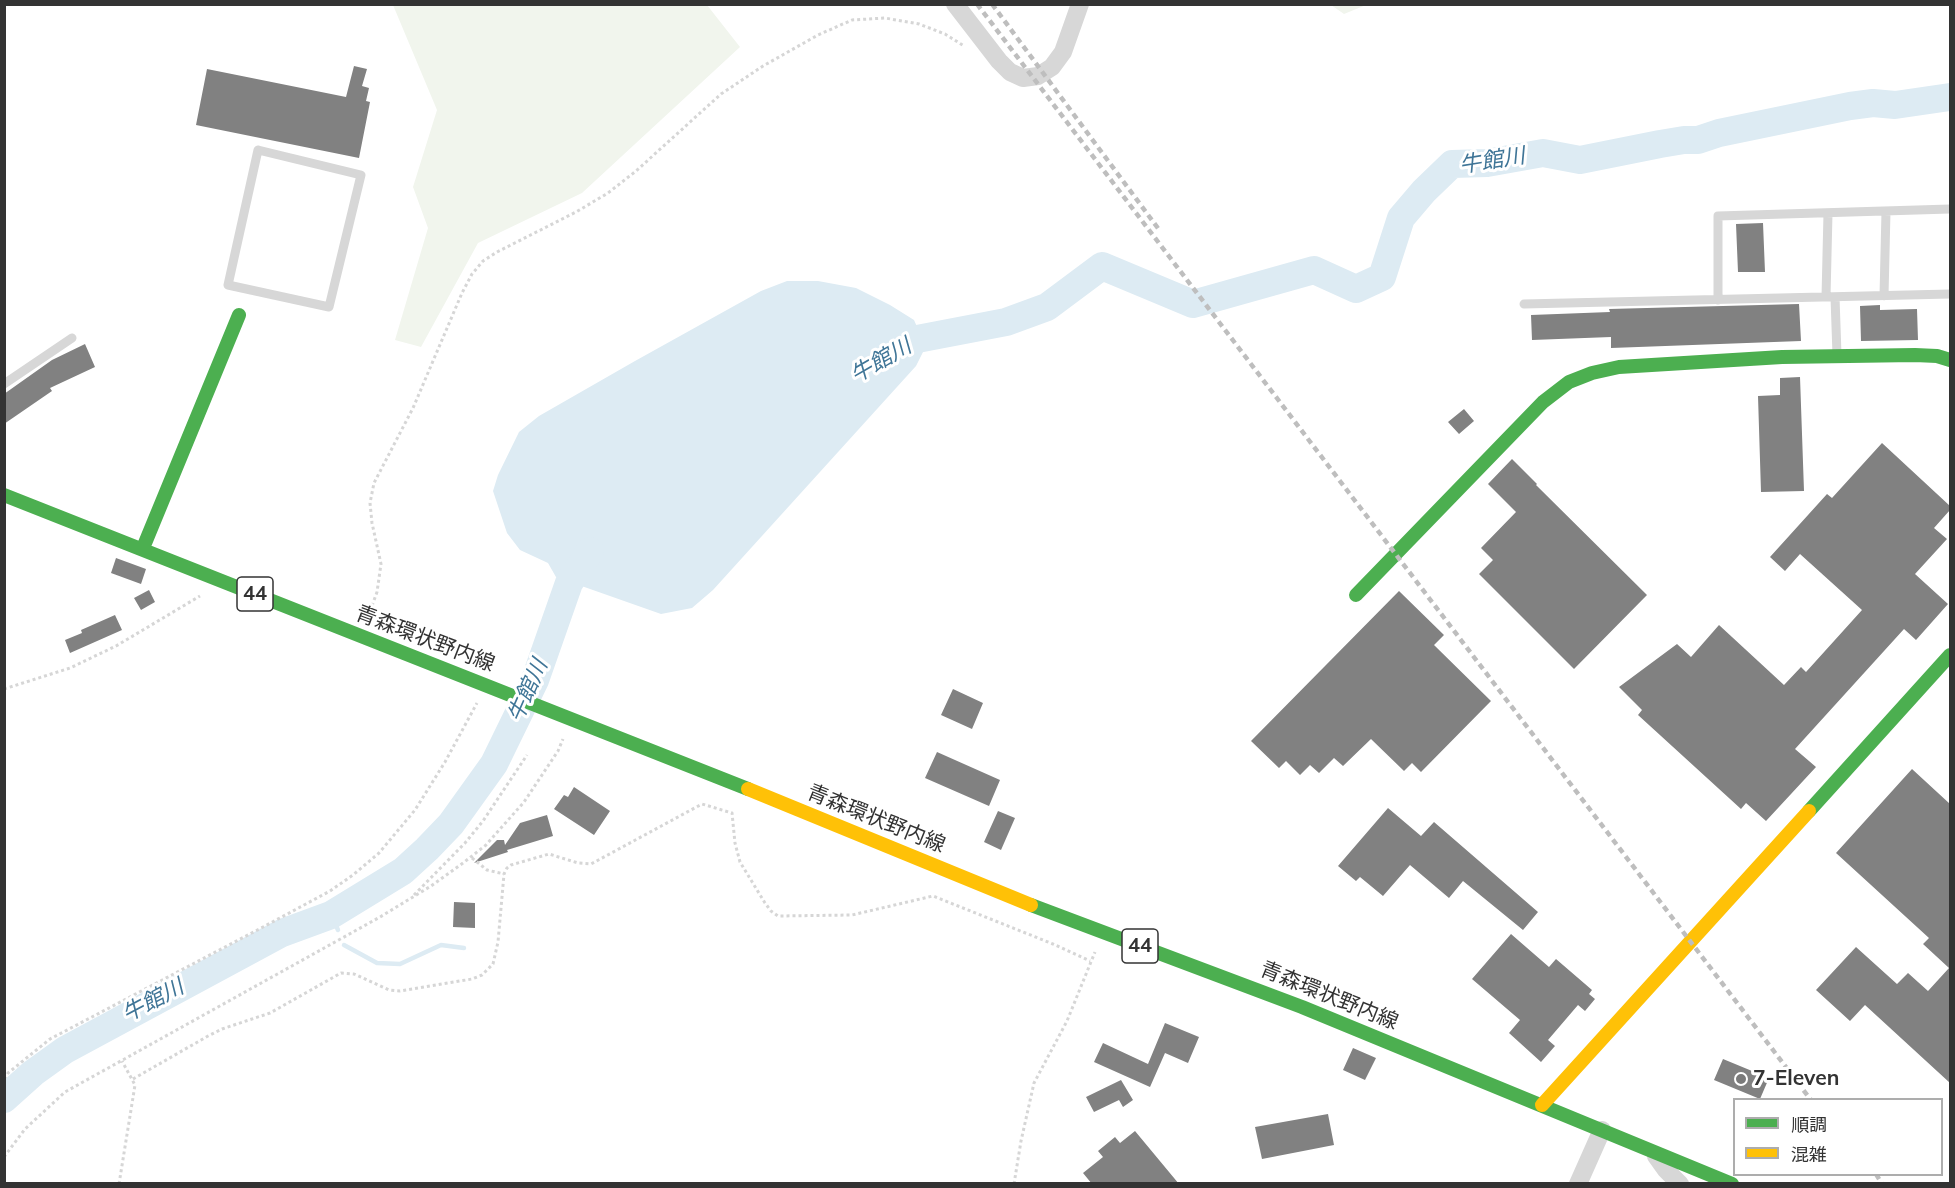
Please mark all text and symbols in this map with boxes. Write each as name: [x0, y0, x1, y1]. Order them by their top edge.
water label: 牛館川: [1457, 143, 1527, 179]
water label: 牛館川: [846, 333, 916, 389]
road number: 44: [237, 577, 273, 611]
street label: 青森環状野内線: [352, 601, 498, 677]
water label: 牛館川: [503, 655, 553, 727]
street label: 青森環状野内線: [803, 780, 949, 858]
road number: 44: [1122, 929, 1158, 963]
street label: 青森環状野内線: [1256, 957, 1402, 1035]
water label: 牛館川: [118, 974, 188, 1028]
place label: 7-Eleven: [1753, 1066, 1839, 1092]
marker: 7-Eleven: [1734, 1072, 1748, 1086]
legend: [1733, 1098, 1943, 1176]
text: 順調: [1791, 1113, 1827, 1136]
text: 混雑: [1791, 1143, 1827, 1166]

